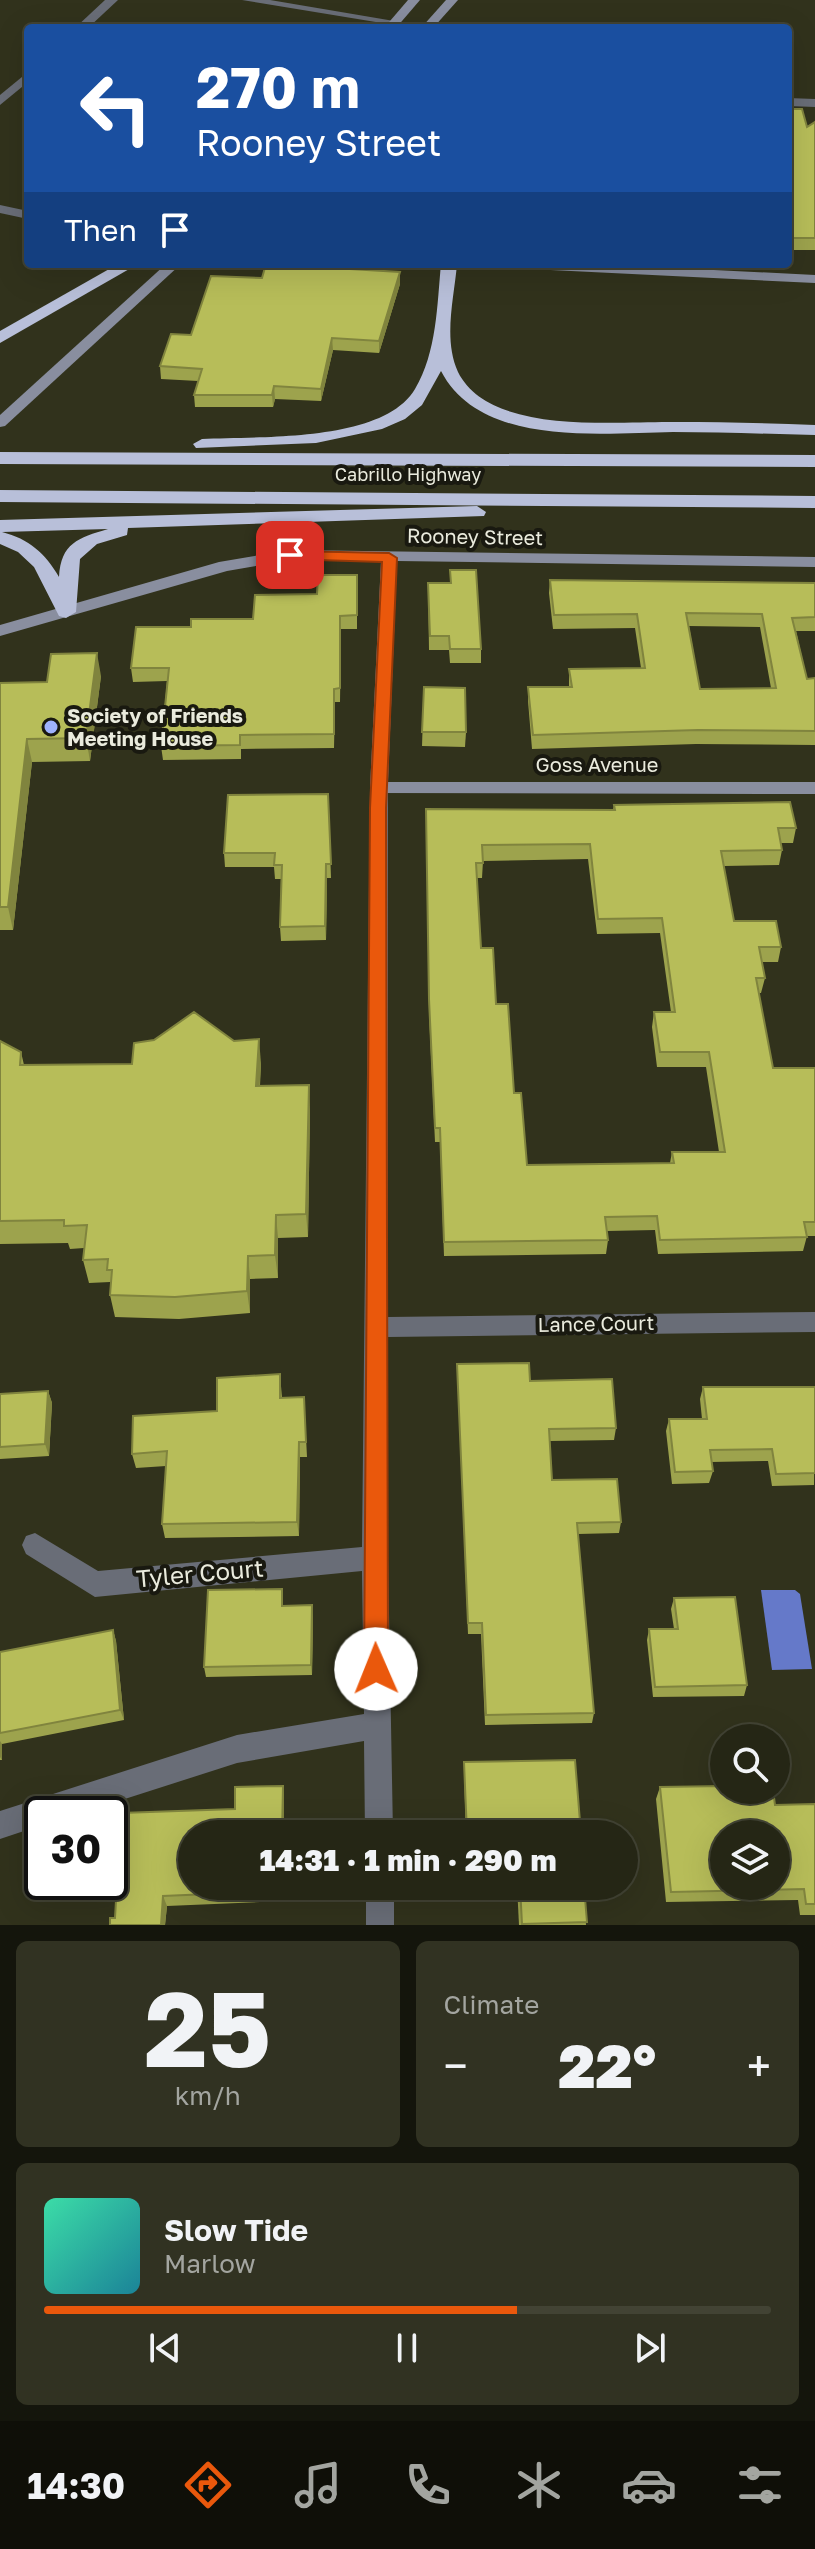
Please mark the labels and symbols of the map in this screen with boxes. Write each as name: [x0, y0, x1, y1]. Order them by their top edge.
street label: Cabrillo Highway: [335, 463, 481, 485]
pin: [256, 521, 324, 589]
street label: Rooney Street: [407, 523, 543, 549]
place label: Society of Friends Meeting House: [67, 703, 243, 750]
marker: Society of Friends Meeting House: [42, 718, 60, 736]
street label: Goss Avenue: [536, 752, 658, 776]
street label: Lance Court: [537, 1310, 654, 1336]
street label: Tyler Court: [135, 1552, 265, 1593]
position arrow: [334, 1627, 418, 1711]
speed limit sign: 30: [24, 1796, 128, 1900]

